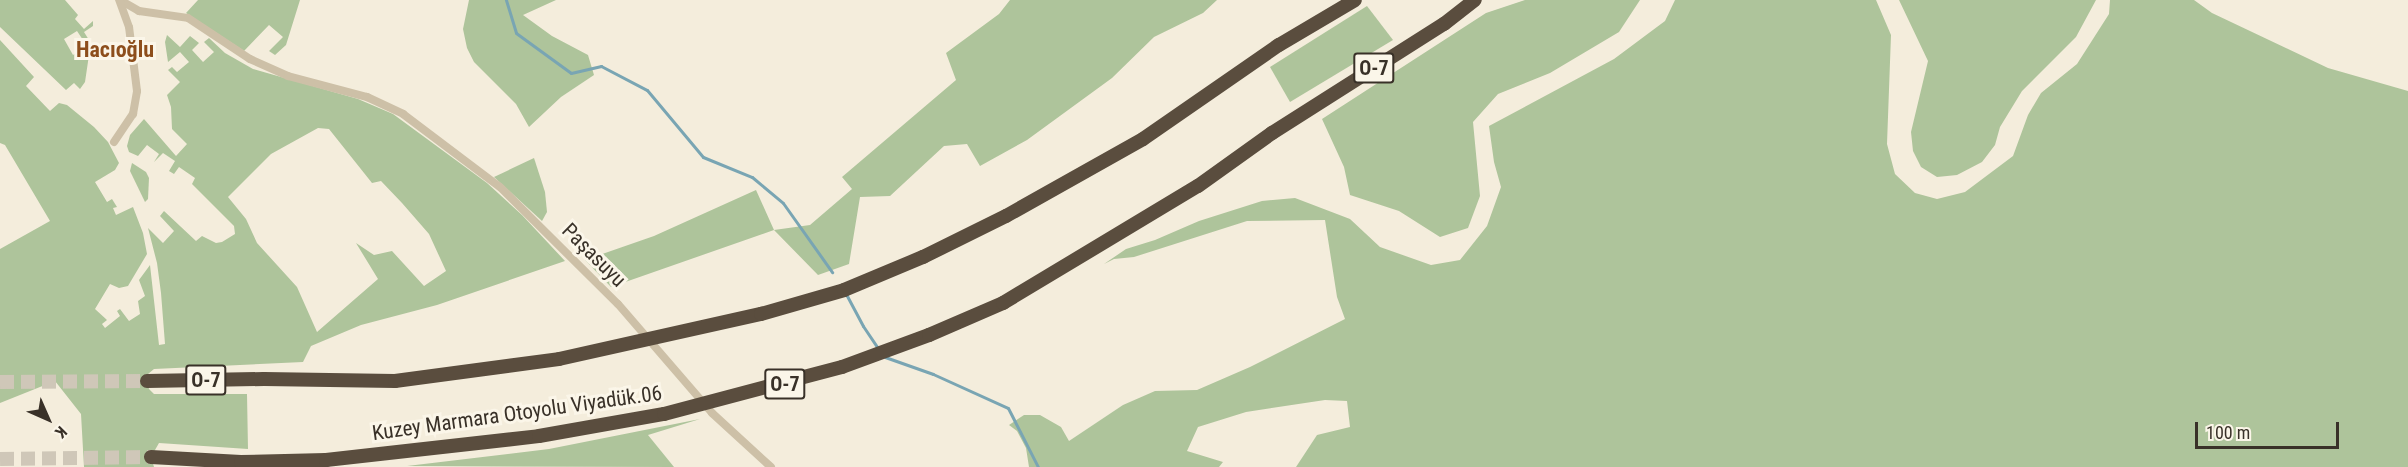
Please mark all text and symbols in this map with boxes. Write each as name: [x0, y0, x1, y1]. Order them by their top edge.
district label: Hacıoğlu: [76, 37, 154, 63]
road number: O-7: [1353, 51, 1395, 85]
street label: Paşasuyu: [557, 218, 631, 292]
road number: O-7: [185, 363, 227, 397]
road number: O-7: [764, 367, 806, 401]
street label: Kuzey Marmara Otoyolu Viyadük.06: [371, 380, 663, 446]
north arrow: [18, 389, 78, 449]
scale bar: [2198, 410, 2342, 448]
text: K: [51, 422, 71, 442]
text: 100 m: [2206, 422, 2250, 443]

